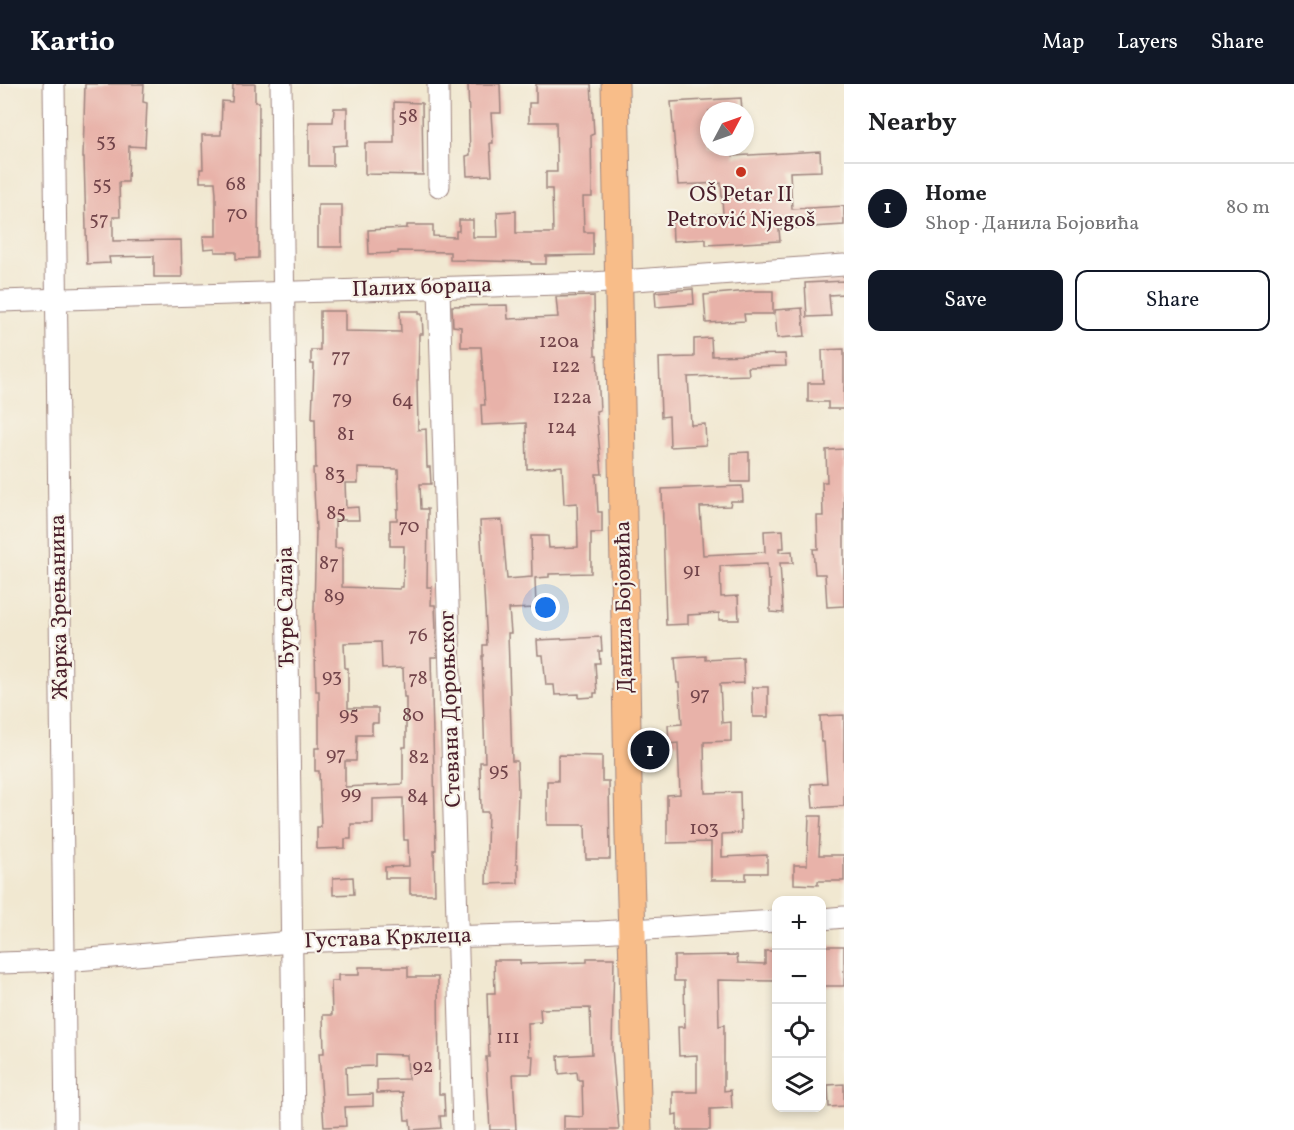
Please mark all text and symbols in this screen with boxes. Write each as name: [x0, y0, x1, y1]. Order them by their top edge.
text: Kartio: [30, 23, 115, 62]
text: Map: [1042, 28, 1084, 57]
text: Layers: [1117, 28, 1178, 57]
text: Share: [1211, 28, 1264, 57]
north arrow: [700, 102, 754, 156]
house number: 58: [398, 103, 418, 131]
text: Nearby: [868, 105, 957, 141]
house number: 53: [96, 128, 116, 156]
marker: OŠ Petar II Petrović Njegoš: [734, 165, 748, 179]
house number: 55: [92, 171, 112, 199]
house number: 68: [226, 171, 246, 199]
text: Home: [925, 179, 987, 210]
place label: OŠ Petar II Petrović Njegoš: [666, 180, 816, 236]
text: 1: [883, 194, 892, 222]
text: 80 m: [1226, 194, 1270, 222]
house number: 70: [227, 200, 247, 228]
house number: 57: [89, 206, 109, 234]
text: Shop · Данила Бојовића: [925, 210, 1139, 238]
street label: Палих бораца: [351, 270, 493, 306]
button: Save: [868, 270, 1063, 331]
button: Share: [1075, 270, 1270, 331]
house number: 120a: [539, 328, 579, 356]
house number: 77: [331, 343, 351, 371]
house number: 122: [551, 353, 581, 381]
house number: 122a: [552, 384, 592, 412]
house number: 79: [332, 385, 352, 413]
house number: 64: [392, 387, 414, 415]
house number: 124: [547, 414, 577, 442]
house number: 81: [337, 421, 355, 449]
house number: 83: [325, 461, 345, 489]
house number: 85: [326, 500, 346, 528]
house number: 70: [399, 513, 419, 541]
street label: Жарка Зрењанина: [43, 514, 77, 700]
street label: Данила Бојовића: [608, 520, 642, 694]
street label: Ђуре Салаја: [270, 546, 304, 668]
house number: 87: [319, 550, 339, 578]
house number: 91: [683, 557, 701, 585]
house number: 89: [324, 583, 344, 611]
your location: [531, 593, 560, 622]
street label: Стевана Дороњског: [432, 610, 470, 808]
house number: 76: [408, 622, 428, 650]
house number: 93: [322, 663, 342, 691]
house number: 78: [408, 665, 428, 693]
house number: 97: [690, 681, 710, 709]
house number: 95: [339, 701, 359, 729]
house number: 80: [402, 702, 424, 730]
pin: 1: [630, 728, 670, 772]
house number: 97: [326, 741, 346, 769]
house number: 82: [409, 744, 429, 772]
house number: 95: [489, 757, 509, 785]
house number: 99: [341, 780, 361, 808]
house number: 84: [407, 783, 429, 811]
house number: 103: [689, 815, 719, 843]
map controls: [772, 896, 826, 1112]
button: +: [772, 896, 826, 950]
street label: Густава Крклеца: [304, 921, 472, 957]
button: −: [772, 950, 826, 1004]
button: locate: [772, 1004, 826, 1058]
house number: 111: [496, 1024, 520, 1052]
house number: 92: [412, 1053, 434, 1081]
button: layers: [772, 1058, 826, 1112]

